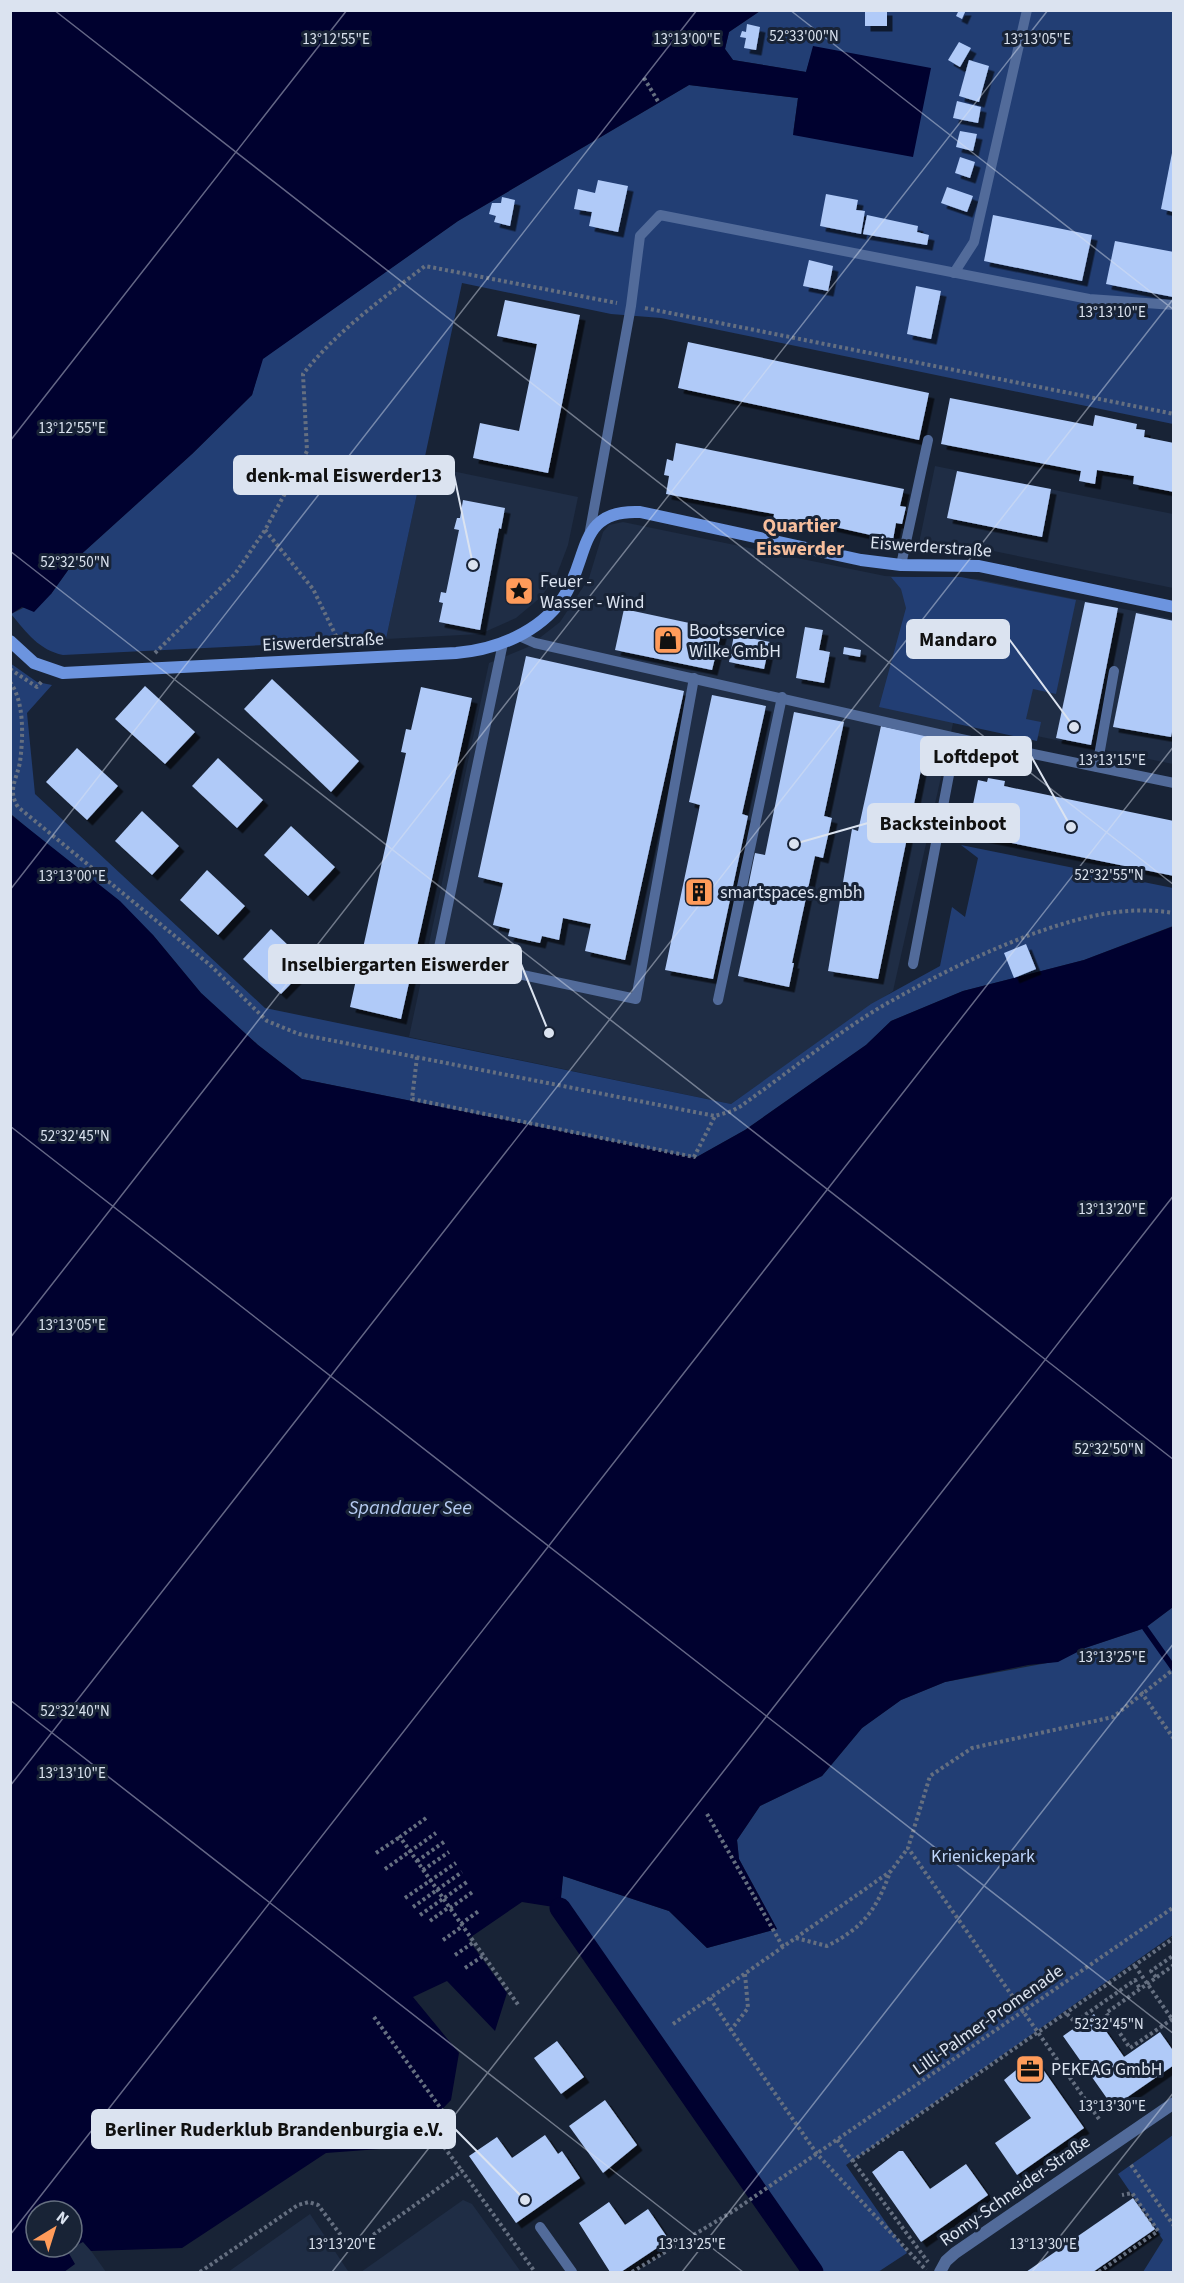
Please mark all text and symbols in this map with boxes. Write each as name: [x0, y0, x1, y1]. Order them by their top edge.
text: 52°33'00"N: [769, 26, 839, 47]
text: 13°12'55"E: [302, 29, 370, 50]
text: 13°13'00"E: [653, 29, 721, 50]
text: 13°13'05"E: [1003, 29, 1071, 50]
text: 13°13'10"E: [1078, 302, 1146, 323]
text: 13°12'55"E: [38, 418, 106, 439]
callout: denk-mal Eiswerder13: [234, 456, 454, 494]
text: denk-mal Eiswerder13: [246, 462, 442, 490]
district label: Quartier Eiswerder: [756, 512, 844, 563]
street label: Eiswerderstraße: [869, 530, 993, 564]
text: 52°32'50"N: [40, 552, 110, 573]
place label: Feuer - Wasser - Wind: [540, 569, 644, 615]
place icon: Feuer - Wasser - Wind: [503, 575, 535, 607]
place label: Bootsservice Wilke GmbH: [689, 618, 785, 664]
callout: Mandaro: [907, 620, 1009, 658]
shop icon: Bootsservice Wilke GmbH: [652, 624, 684, 656]
street label: Eiswerderstraße: [261, 626, 385, 658]
text: Mandaro: [919, 626, 997, 654]
callout: Loftdepot: [921, 737, 1031, 775]
text: Loftdepot: [933, 743, 1019, 771]
text: 13°13'15"E: [1078, 750, 1146, 771]
callout: Backsteinboot: [868, 804, 1019, 842]
text: Backsteinboot: [880, 810, 1007, 838]
text: 52°32'55"N: [1074, 865, 1144, 886]
text: 13°13'00"E: [38, 866, 106, 887]
building icon: smartspaces.gmbh: [683, 876, 715, 908]
place label: smartspaces.gmbh: [720, 880, 863, 905]
callout: Inselbiergarten Eiswerder: [269, 945, 521, 983]
text: Inselbiergarten Eiswerder: [281, 951, 509, 979]
text: 52°32'45"N: [40, 1126, 110, 1147]
text: 13°13'20"E: [1078, 1199, 1146, 1220]
text: 13°13'05"E: [38, 1315, 106, 1336]
text: 52°32'50"N: [1074, 1439, 1144, 1460]
water label: Spandauer See: [348, 1494, 472, 1522]
text: 13°13'25"E: [1078, 1647, 1146, 1668]
text: 52°32'40"N: [40, 1701, 110, 1722]
text: 13°13'10"E: [38, 1763, 106, 1784]
park label: Krienickepark: [931, 1844, 1035, 1869]
street label: Lilli-Palmer-Promenade: [908, 1959, 1068, 2081]
text: 52°32'45"N: [1074, 2014, 1144, 2035]
office icon: PEKEAG GmbH: [1014, 2053, 1046, 2085]
place label: PEKEAG GmbH: [1051, 2057, 1163, 2082]
text: 13°13'30"E: [1078, 2096, 1146, 2117]
callout: Berliner Ruderklub Brandenburgia e.V.: [92, 2110, 455, 2148]
text: Berliner Ruderklub Brandenburgia e.V.: [105, 2116, 443, 2144]
street label: Romy-Schneider-Straße: [935, 2129, 1095, 2252]
north arrow: [24, 2199, 84, 2259]
text: N: [52, 2206, 74, 2230]
text: 13°13'20"E: [308, 2234, 376, 2255]
text: 13°13'25"E: [658, 2234, 726, 2255]
text: 13°13'30"E: [1009, 2234, 1077, 2255]

